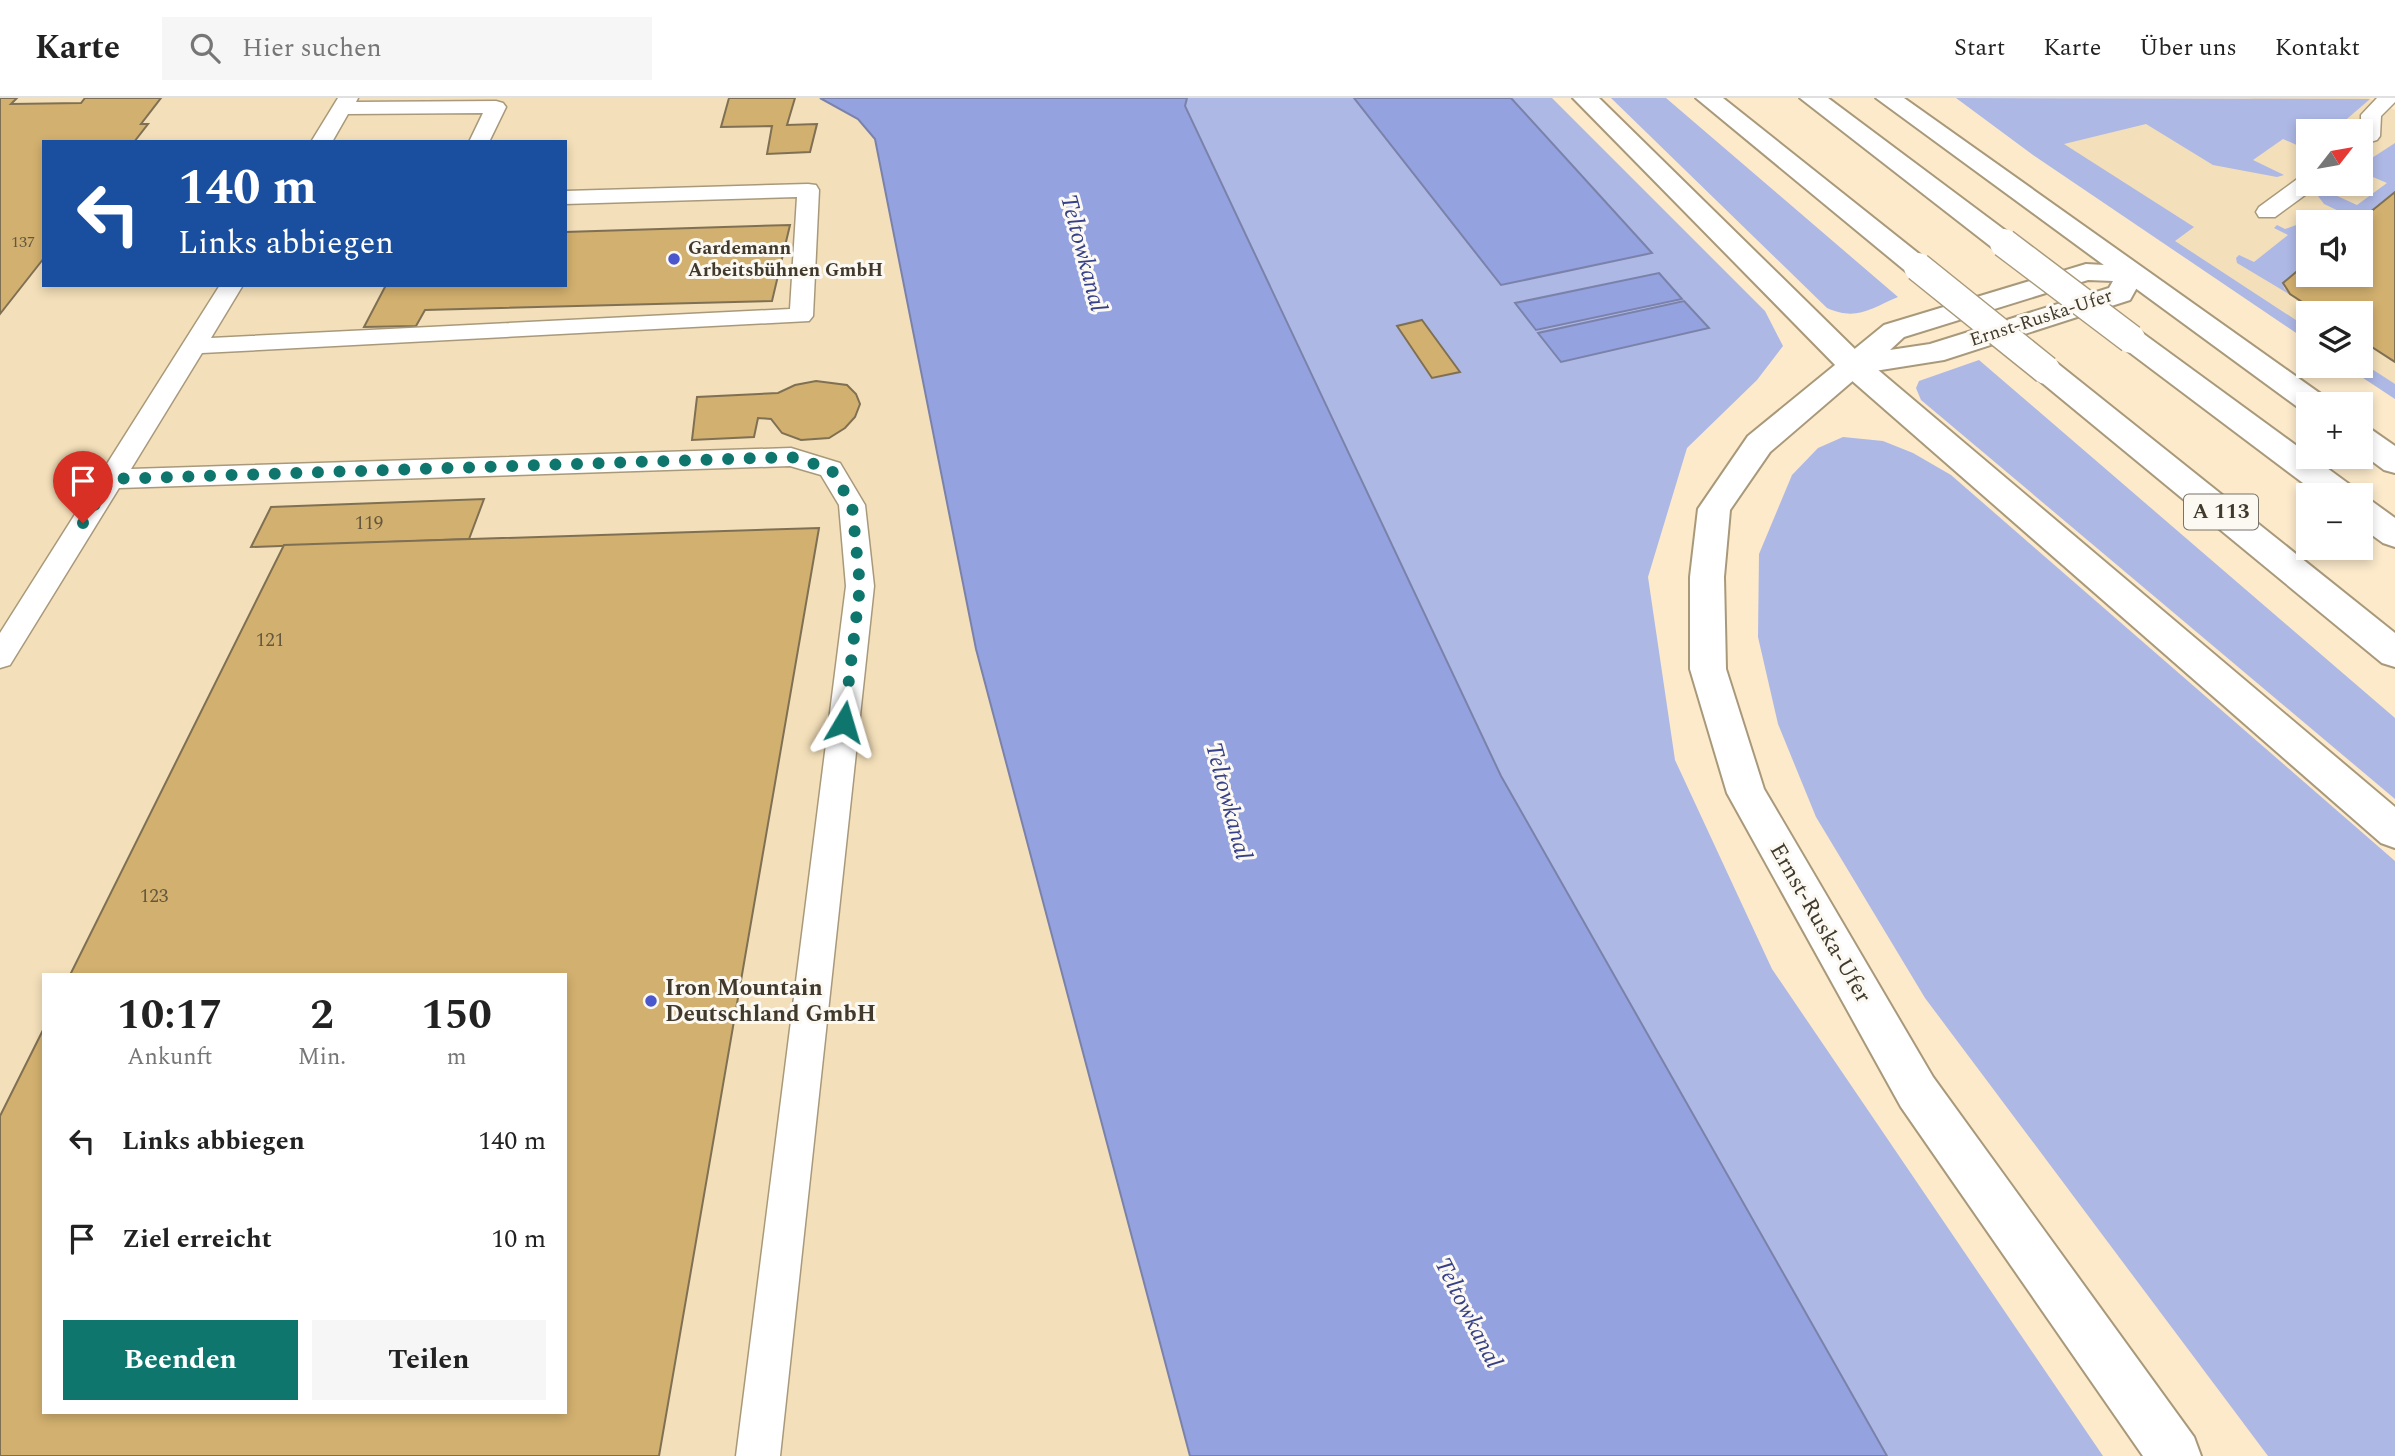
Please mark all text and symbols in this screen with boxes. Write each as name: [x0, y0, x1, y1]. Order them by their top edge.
search box: [162, 17, 652, 80]
text: Karte: [35, 23, 120, 73]
text: Hier suchen: [242, 28, 382, 68]
icon: search: [186, 29, 224, 67]
text: Start: [1954, 30, 2005, 66]
text: Karte: [2043, 30, 2101, 66]
text: Über uns: [2139, 30, 2237, 66]
text: Kontakt: [2275, 30, 2360, 66]
north arrow: [2296, 119, 2373, 196]
map controls: [2296, 119, 2373, 560]
text: 140 m: [178, 151, 317, 226]
icon: left: [63, 168, 154, 259]
water label: Teltowkanal: [1050, 190, 1116, 316]
button: sound: [2296, 210, 2373, 287]
text: Links abbiegen: [178, 219, 394, 268]
house number: 137: [11, 230, 35, 254]
place label: Gardemann Arbeitsbühnen GmbH: [688, 234, 883, 285]
marker: Gardemann Arbeitsbühnen GmbH: [666, 251, 682, 267]
street label: Ernst-Ruska-Ufer: [1966, 281, 2117, 355]
button: layers: [2296, 301, 2373, 378]
button: +: [2296, 392, 2373, 469]
pin: [53, 451, 113, 523]
icon: arrive: [64, 462, 102, 500]
button: −: [2296, 483, 2373, 560]
road number: A 113: [2184, 494, 2258, 530]
house number: 119: [355, 509, 383, 538]
house number: 121: [256, 626, 284, 655]
position arrow: [807, 685, 881, 759]
water label: Teltowkanal: [1195, 738, 1261, 864]
street label: Ernst-Ruska-Ufer: [1760, 836, 1880, 1010]
house number: 123: [140, 882, 169, 911]
place label: Iron Mountain Deutschland GmbH: [665, 971, 876, 1032]
text: 10:17: [117, 984, 223, 1047]
text: 2: [310, 984, 334, 1047]
text: 150: [421, 984, 492, 1047]
marker: Iron Mountain Deutschland GmbH: [643, 993, 659, 1009]
text: Ankunft: [127, 1040, 213, 1075]
text: Min.: [298, 1040, 346, 1075]
text: m: [447, 1040, 466, 1075]
text: Links abbiegen: [122, 1121, 305, 1161]
text: 140 m: [478, 1121, 546, 1161]
icon: left: [63, 1122, 101, 1160]
text: Ziel erreicht: [122, 1219, 272, 1259]
text: 10 m: [491, 1219, 546, 1259]
icon: arrive: [63, 1220, 101, 1258]
water label: Teltowkanal: [1425, 1251, 1511, 1375]
button: Beenden: [63, 1320, 298, 1400]
button: Teilen: [312, 1320, 546, 1400]

